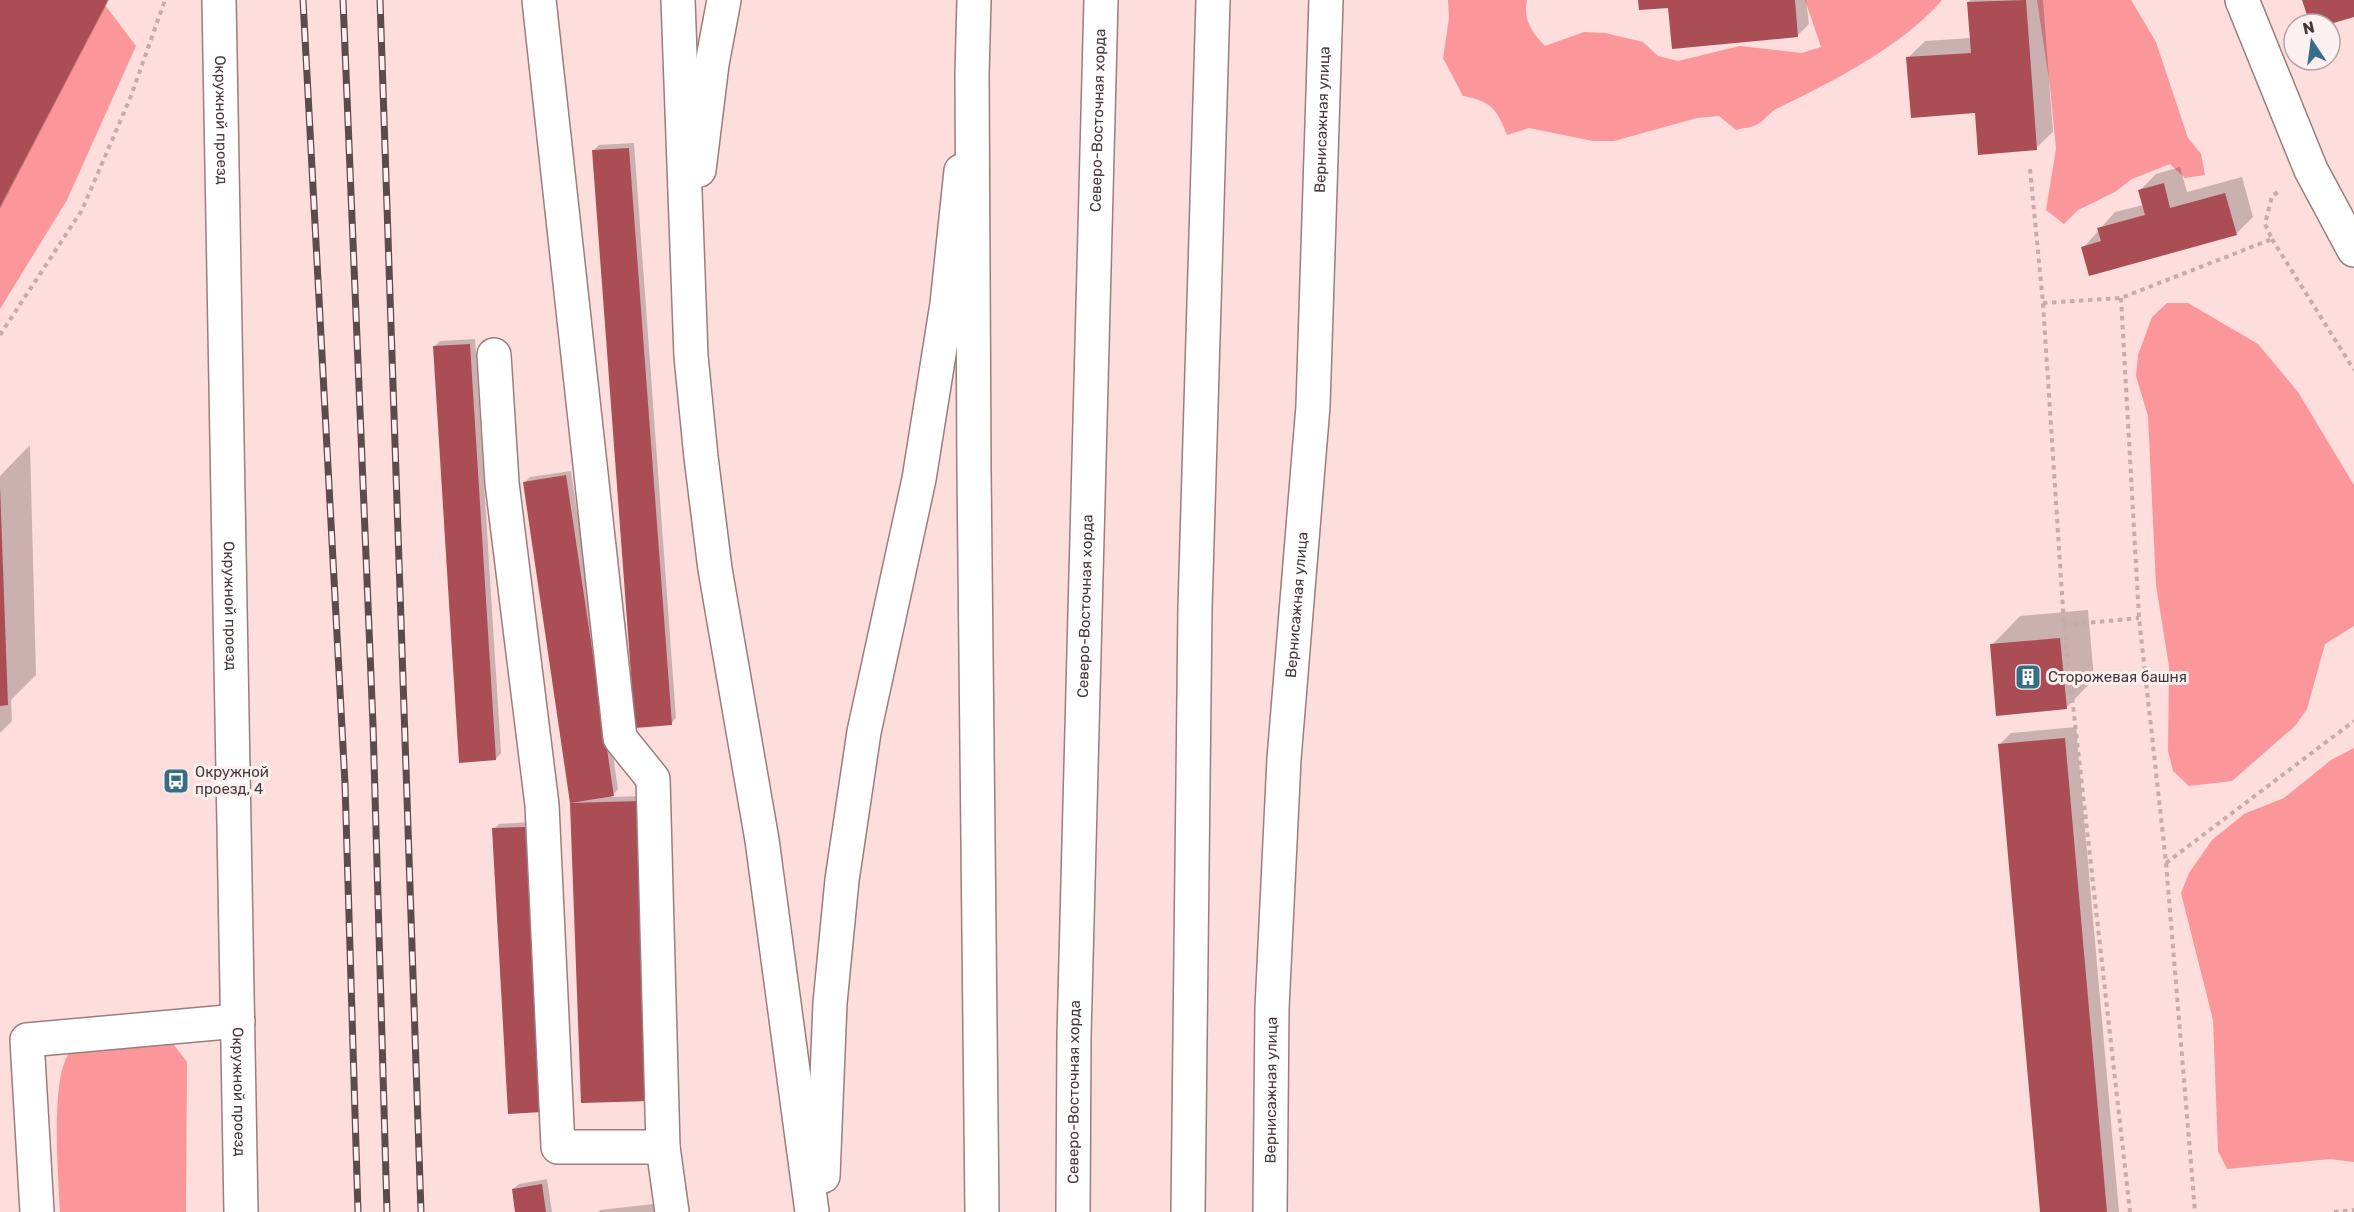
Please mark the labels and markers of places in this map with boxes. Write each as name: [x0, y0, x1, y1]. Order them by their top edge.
building icon: Сторожевая башня: [2013, 662, 2043, 692]
place label: Сторожевая башня: [2048, 668, 2187, 686]
place label: Окружной проезд, 4: [195, 763, 269, 798]
bus stop icon: Окружной проезд, 4: [161, 766, 191, 796]

